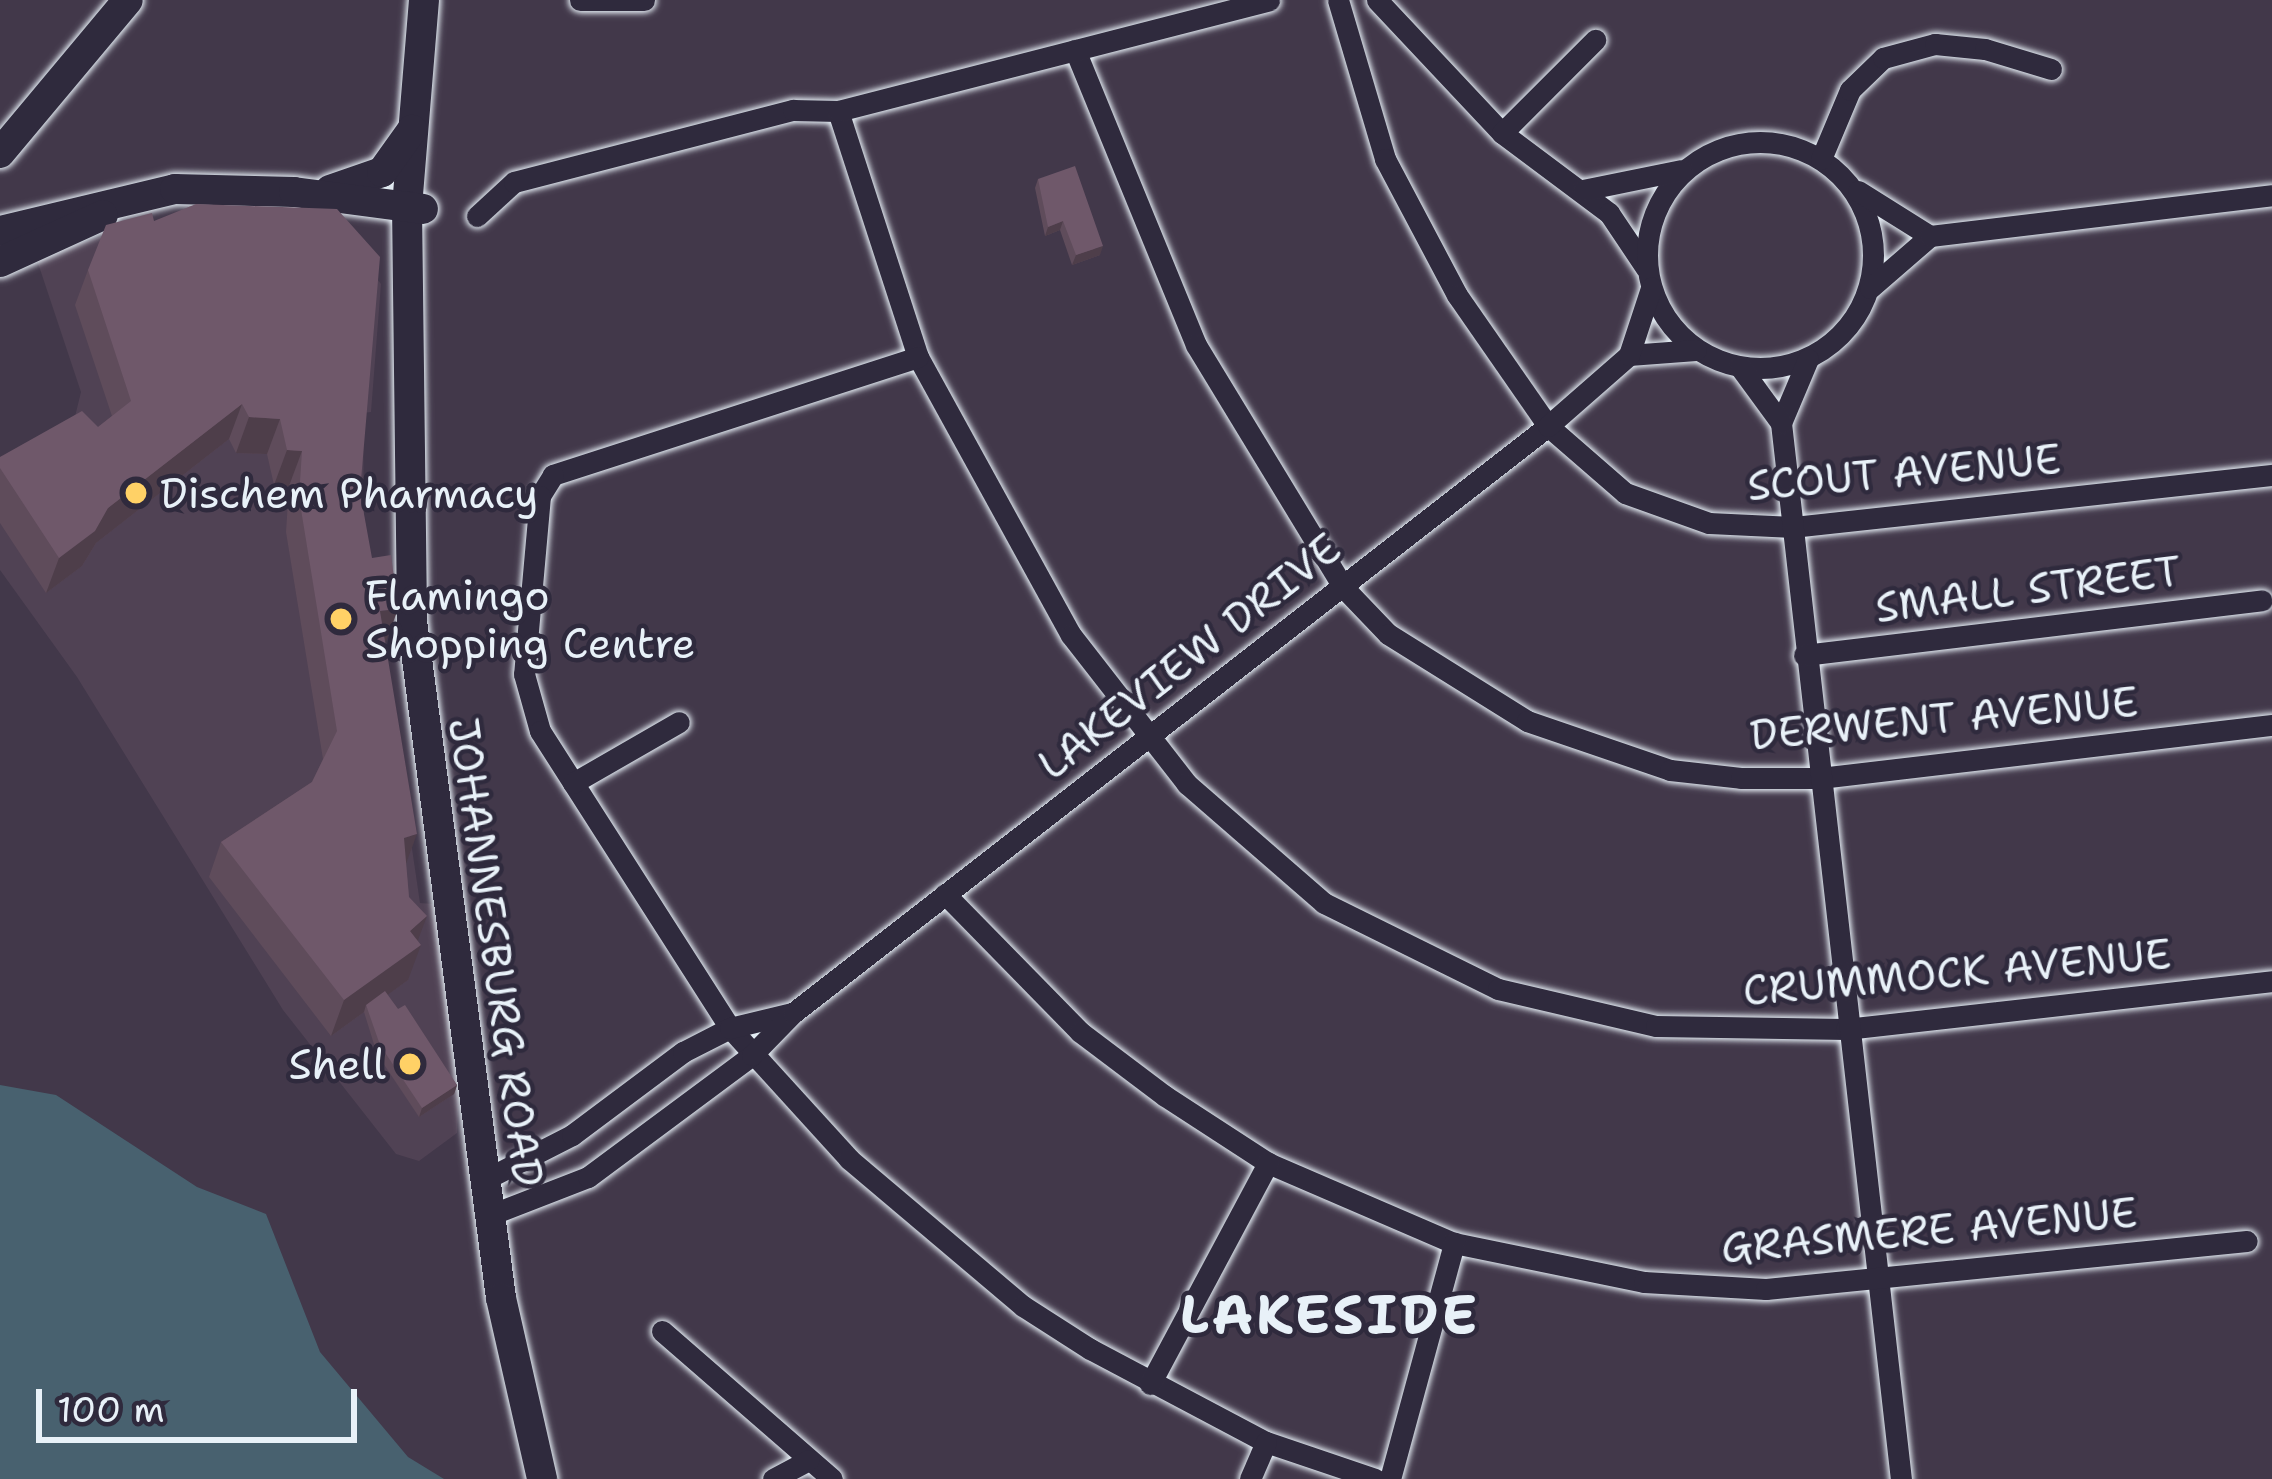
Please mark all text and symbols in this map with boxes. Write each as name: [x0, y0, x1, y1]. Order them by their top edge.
street label: SCOUT AVENUE: [1745, 433, 2063, 511]
place label: Dischem Pharmacy: [160, 468, 538, 518]
marker: Dischem Pharmacy: [123, 480, 149, 506]
street label: LAKEVIEW DRIVE: [1028, 522, 1350, 790]
street label: SMALL STREET: [1872, 545, 2184, 633]
place label: Flamingo Shopping Centre: [365, 570, 696, 668]
marker: Flamingo Shopping Centre: [328, 606, 354, 632]
street label: DERWENT AVENUE: [1748, 676, 2140, 760]
street label: JOHANNESBURG ROAD: [438, 714, 554, 1190]
street label: CRUMMOCK AVENUE: [1741, 928, 2173, 1016]
place label: Shell: [288, 1039, 386, 1089]
marker: Shell: [397, 1051, 423, 1077]
street label: GRASMERE AVENUE: [1719, 1187, 2139, 1273]
district label: LAKESIDE: [1180, 1282, 1480, 1346]
scale bar: [42, 1365, 363, 1439]
text: 100 m: [57, 1385, 165, 1434]

